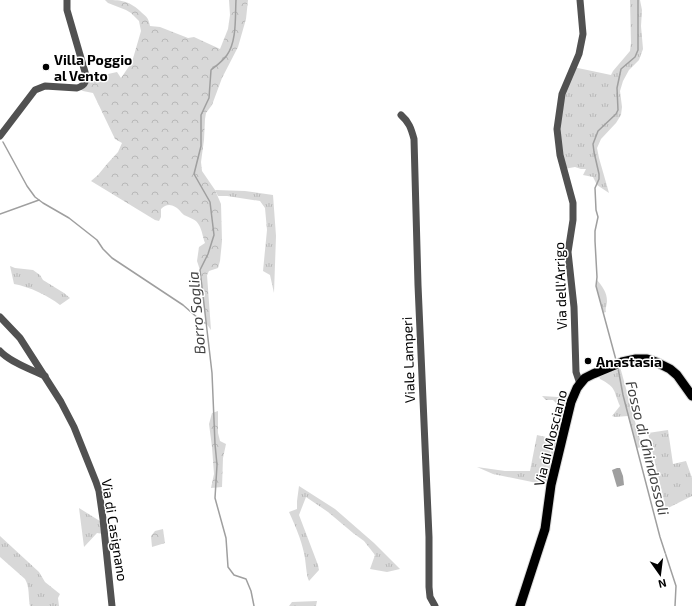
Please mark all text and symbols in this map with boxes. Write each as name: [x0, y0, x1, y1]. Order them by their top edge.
place label: Villa Poggio al Vento: [54, 51, 132, 84]
marker: Villa Poggio al Vento: [41, 62, 51, 72]
street label: Via dell'Arrigo: [550, 242, 570, 330]
water label: Borro Soglia: [183, 271, 209, 355]
street label: Viale Lamperi: [398, 317, 418, 403]
place label: Anastasia: [596, 353, 662, 370]
marker: Anastasia: [583, 356, 593, 366]
water label: Fosso di Ghindossoli: [623, 379, 674, 517]
street label: Via di Mosciano: [530, 388, 570, 488]
street label: Via di Casignano: [99, 478, 131, 582]
north arrow: [640, 554, 680, 594]
text: N: [657, 577, 668, 591]

